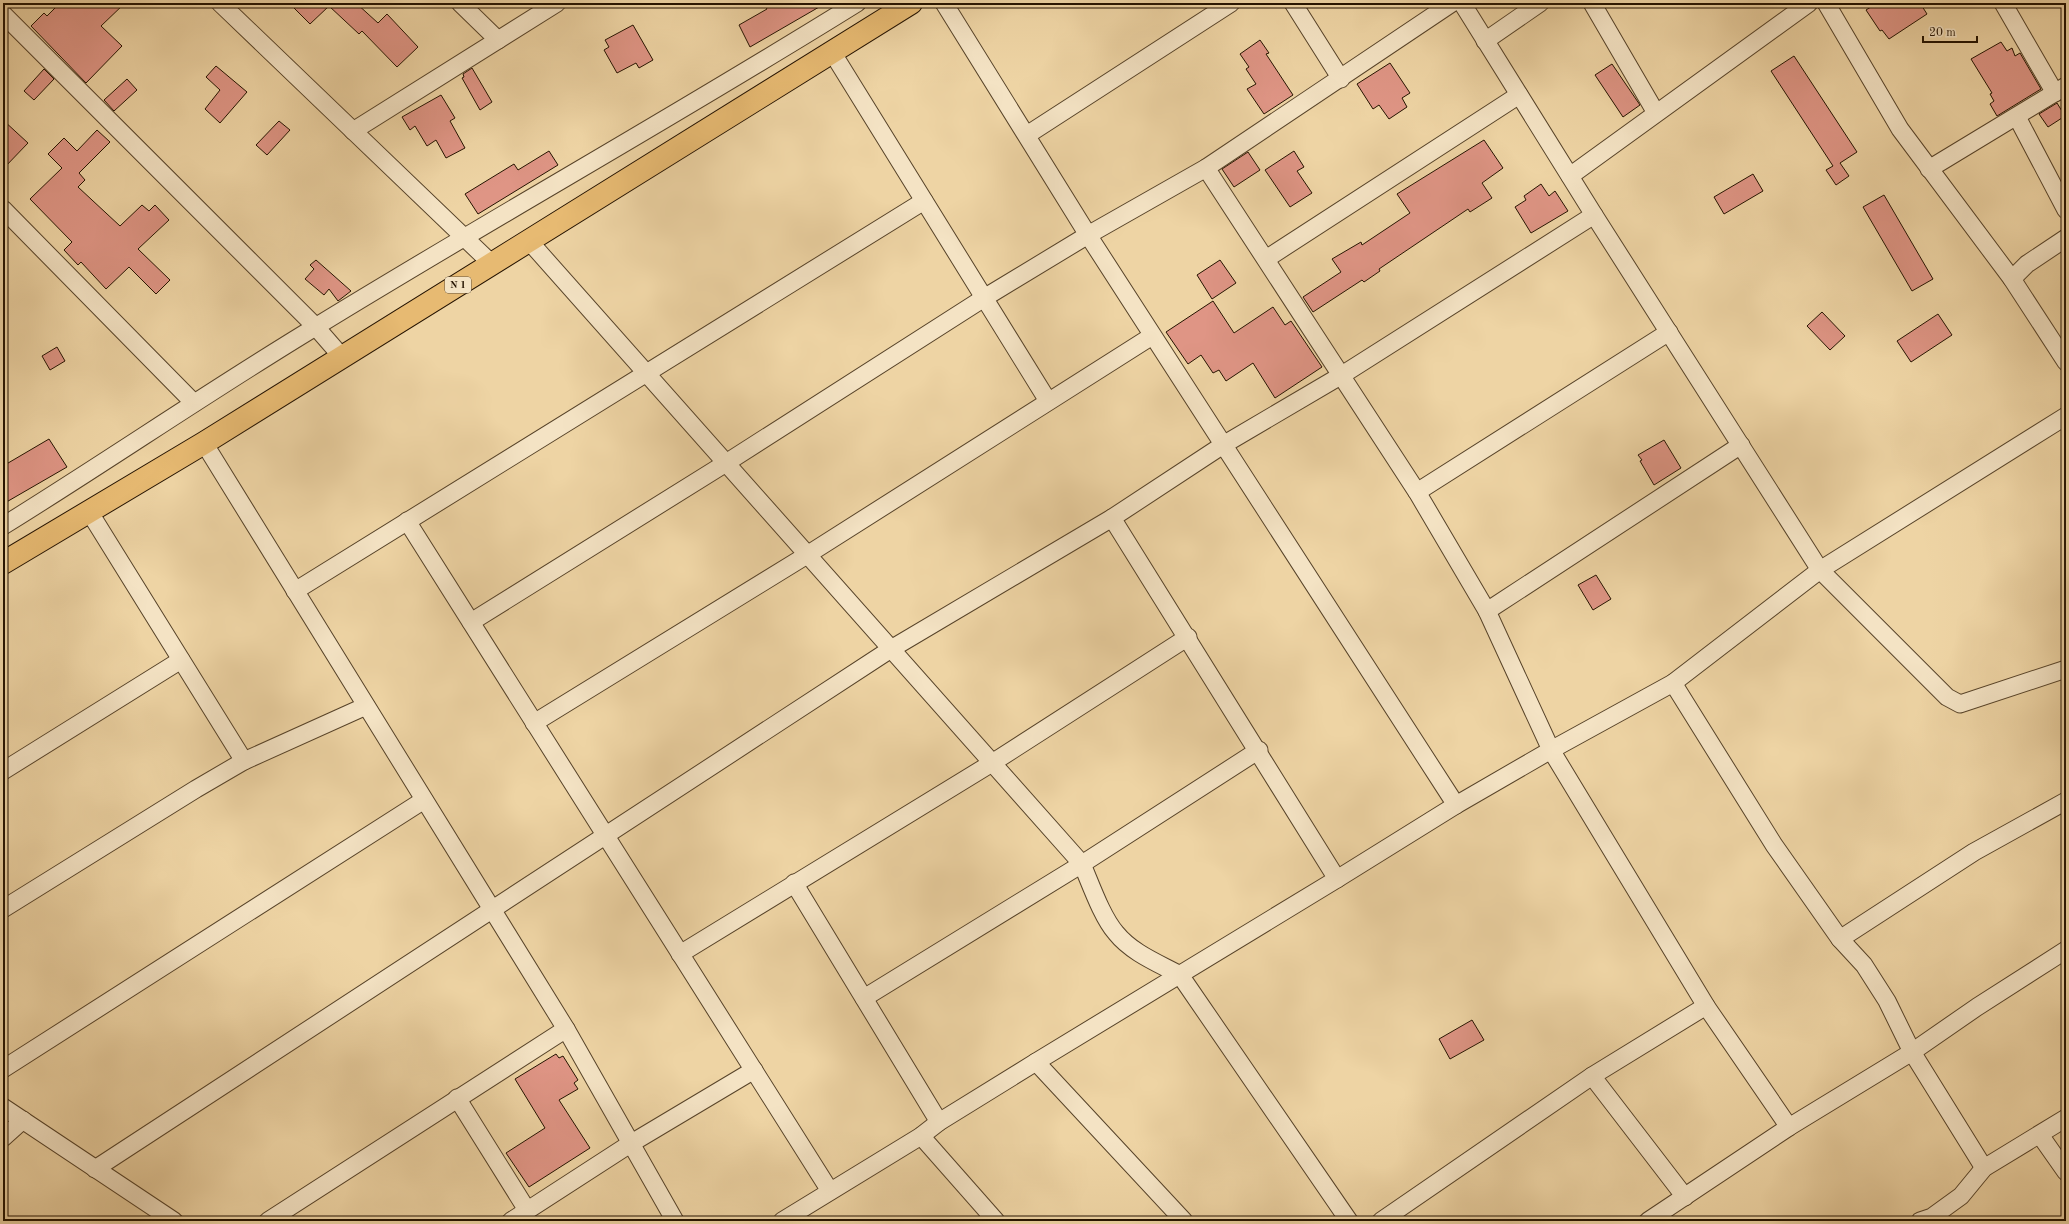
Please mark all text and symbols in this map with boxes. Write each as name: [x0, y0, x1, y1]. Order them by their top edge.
scale bar: [1923, 18, 1977, 44]
text: 20 m: [1929, 27, 1956, 39]
road number: N 1: [445, 277, 471, 293]

